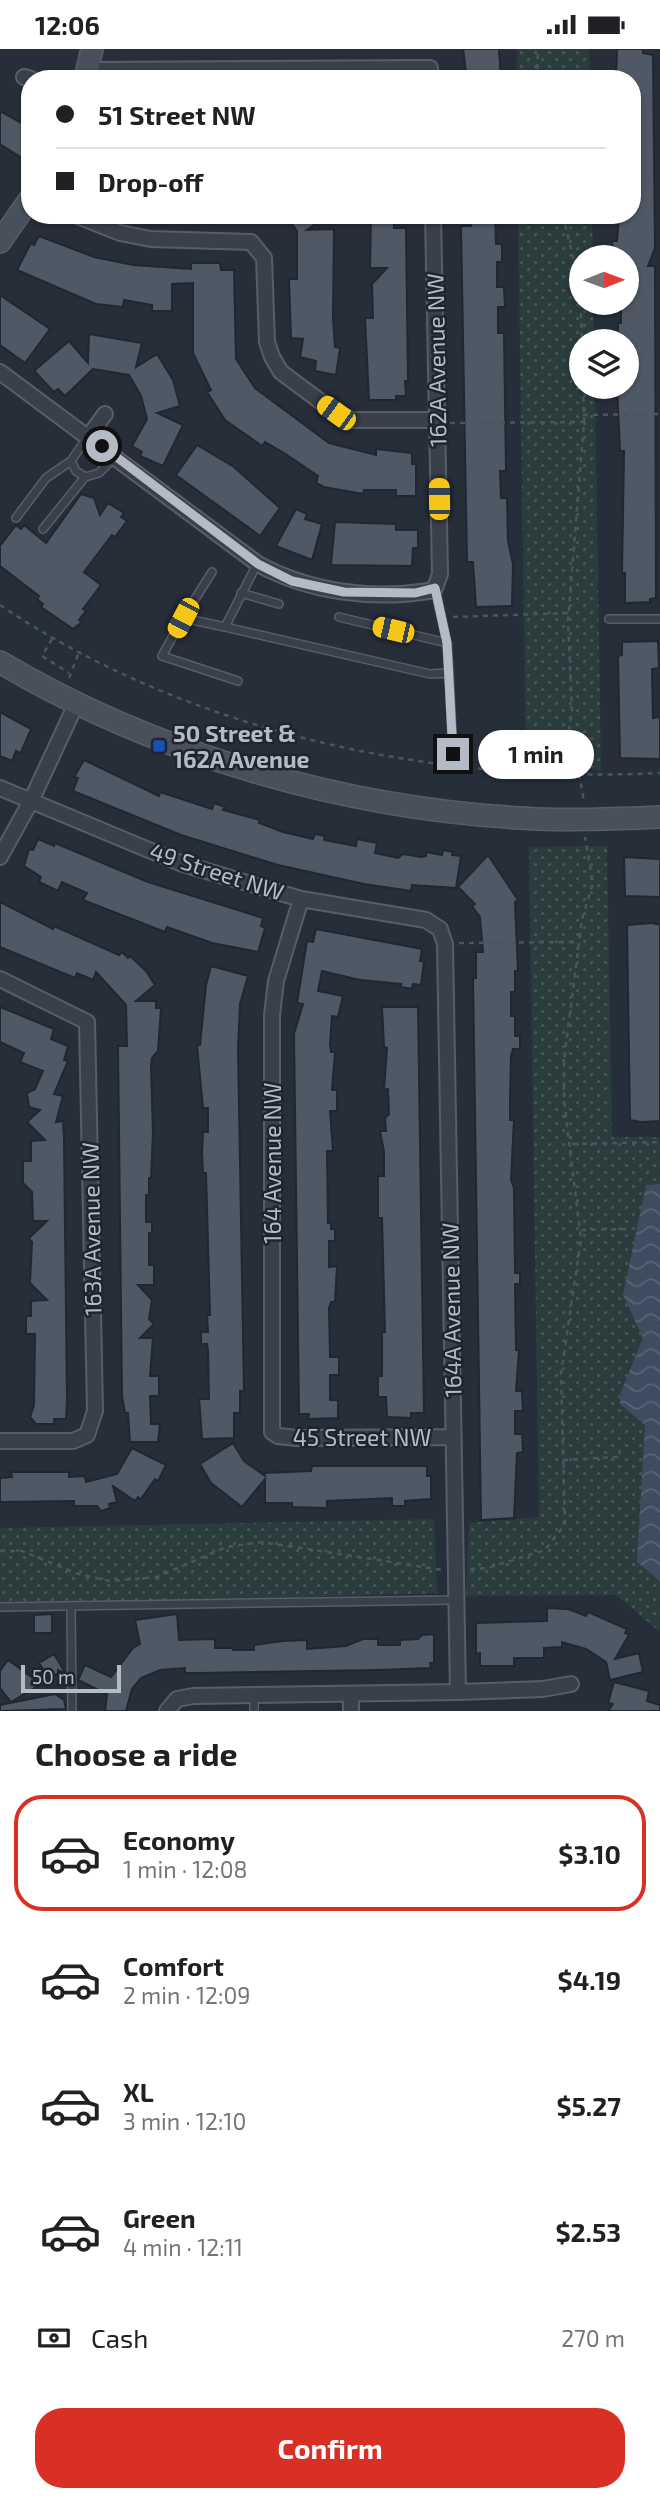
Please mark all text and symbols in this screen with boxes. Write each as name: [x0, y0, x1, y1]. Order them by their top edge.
text: 12:06: [35, 9, 100, 40]
text: 51 Street NW: [98, 99, 256, 130]
text: Drop-off: [98, 166, 203, 197]
north arrow: [569, 245, 639, 315]
map controls: [569, 245, 639, 399]
street label: 162A Avenue NW: [420, 273, 452, 447]
button: layers: [569, 329, 639, 399]
car: [313, 392, 360, 434]
route start: [86, 430, 118, 462]
car: [429, 478, 450, 520]
car: [164, 595, 203, 641]
car: [371, 615, 416, 645]
place label: 50 Street & 162A Avenue: [173, 719, 310, 773]
callout: 1 min: [477, 729, 593, 779]
marker: 50 Street & 162A Avenue: [151, 738, 167, 754]
route end: [437, 738, 469, 770]
text: 1 min: [508, 740, 564, 768]
street label: 49 Street NW: [146, 836, 288, 906]
street label: 164 Avenue NW: [258, 1082, 286, 1244]
street label: 163A Avenue NW: [75, 1142, 107, 1316]
street label: 164A Avenue NW: [435, 1222, 467, 1398]
street label: 45 Street NW: [293, 1423, 432, 1451]
scale bar: [21, 1662, 121, 1694]
text: 50 m: [32, 1665, 75, 1688]
text: Choose a ride: [35, 1734, 238, 1772]
icon: car: [39, 1822, 102, 1885]
text: Economy: [123, 1824, 235, 1855]
text: $3.10: [558, 1838, 621, 1869]
text: 1 min · 12:08: [123, 1855, 248, 1883]
icon: car: [39, 1948, 102, 2011]
text: Comfort: [123, 1950, 224, 1981]
text: $4.19: [558, 1964, 621, 1995]
text: 2 min · 12:09: [123, 1981, 251, 2009]
icon: car: [39, 2074, 102, 2137]
text: XL: [123, 2076, 154, 2107]
text: $5.27: [556, 2090, 621, 2121]
text: 3 min · 12:10: [123, 2107, 246, 2135]
icon: car: [39, 2200, 102, 2263]
text: Green: [123, 2202, 196, 2233]
text: $2.53: [555, 2216, 621, 2247]
text: 4 min · 12:11: [123, 2233, 243, 2261]
icon: cash: [35, 2319, 73, 2357]
text: Cash: [91, 2322, 148, 2353]
text: 270 m: [561, 2324, 625, 2352]
button: Confirm: [35, 2408, 625, 2488]

